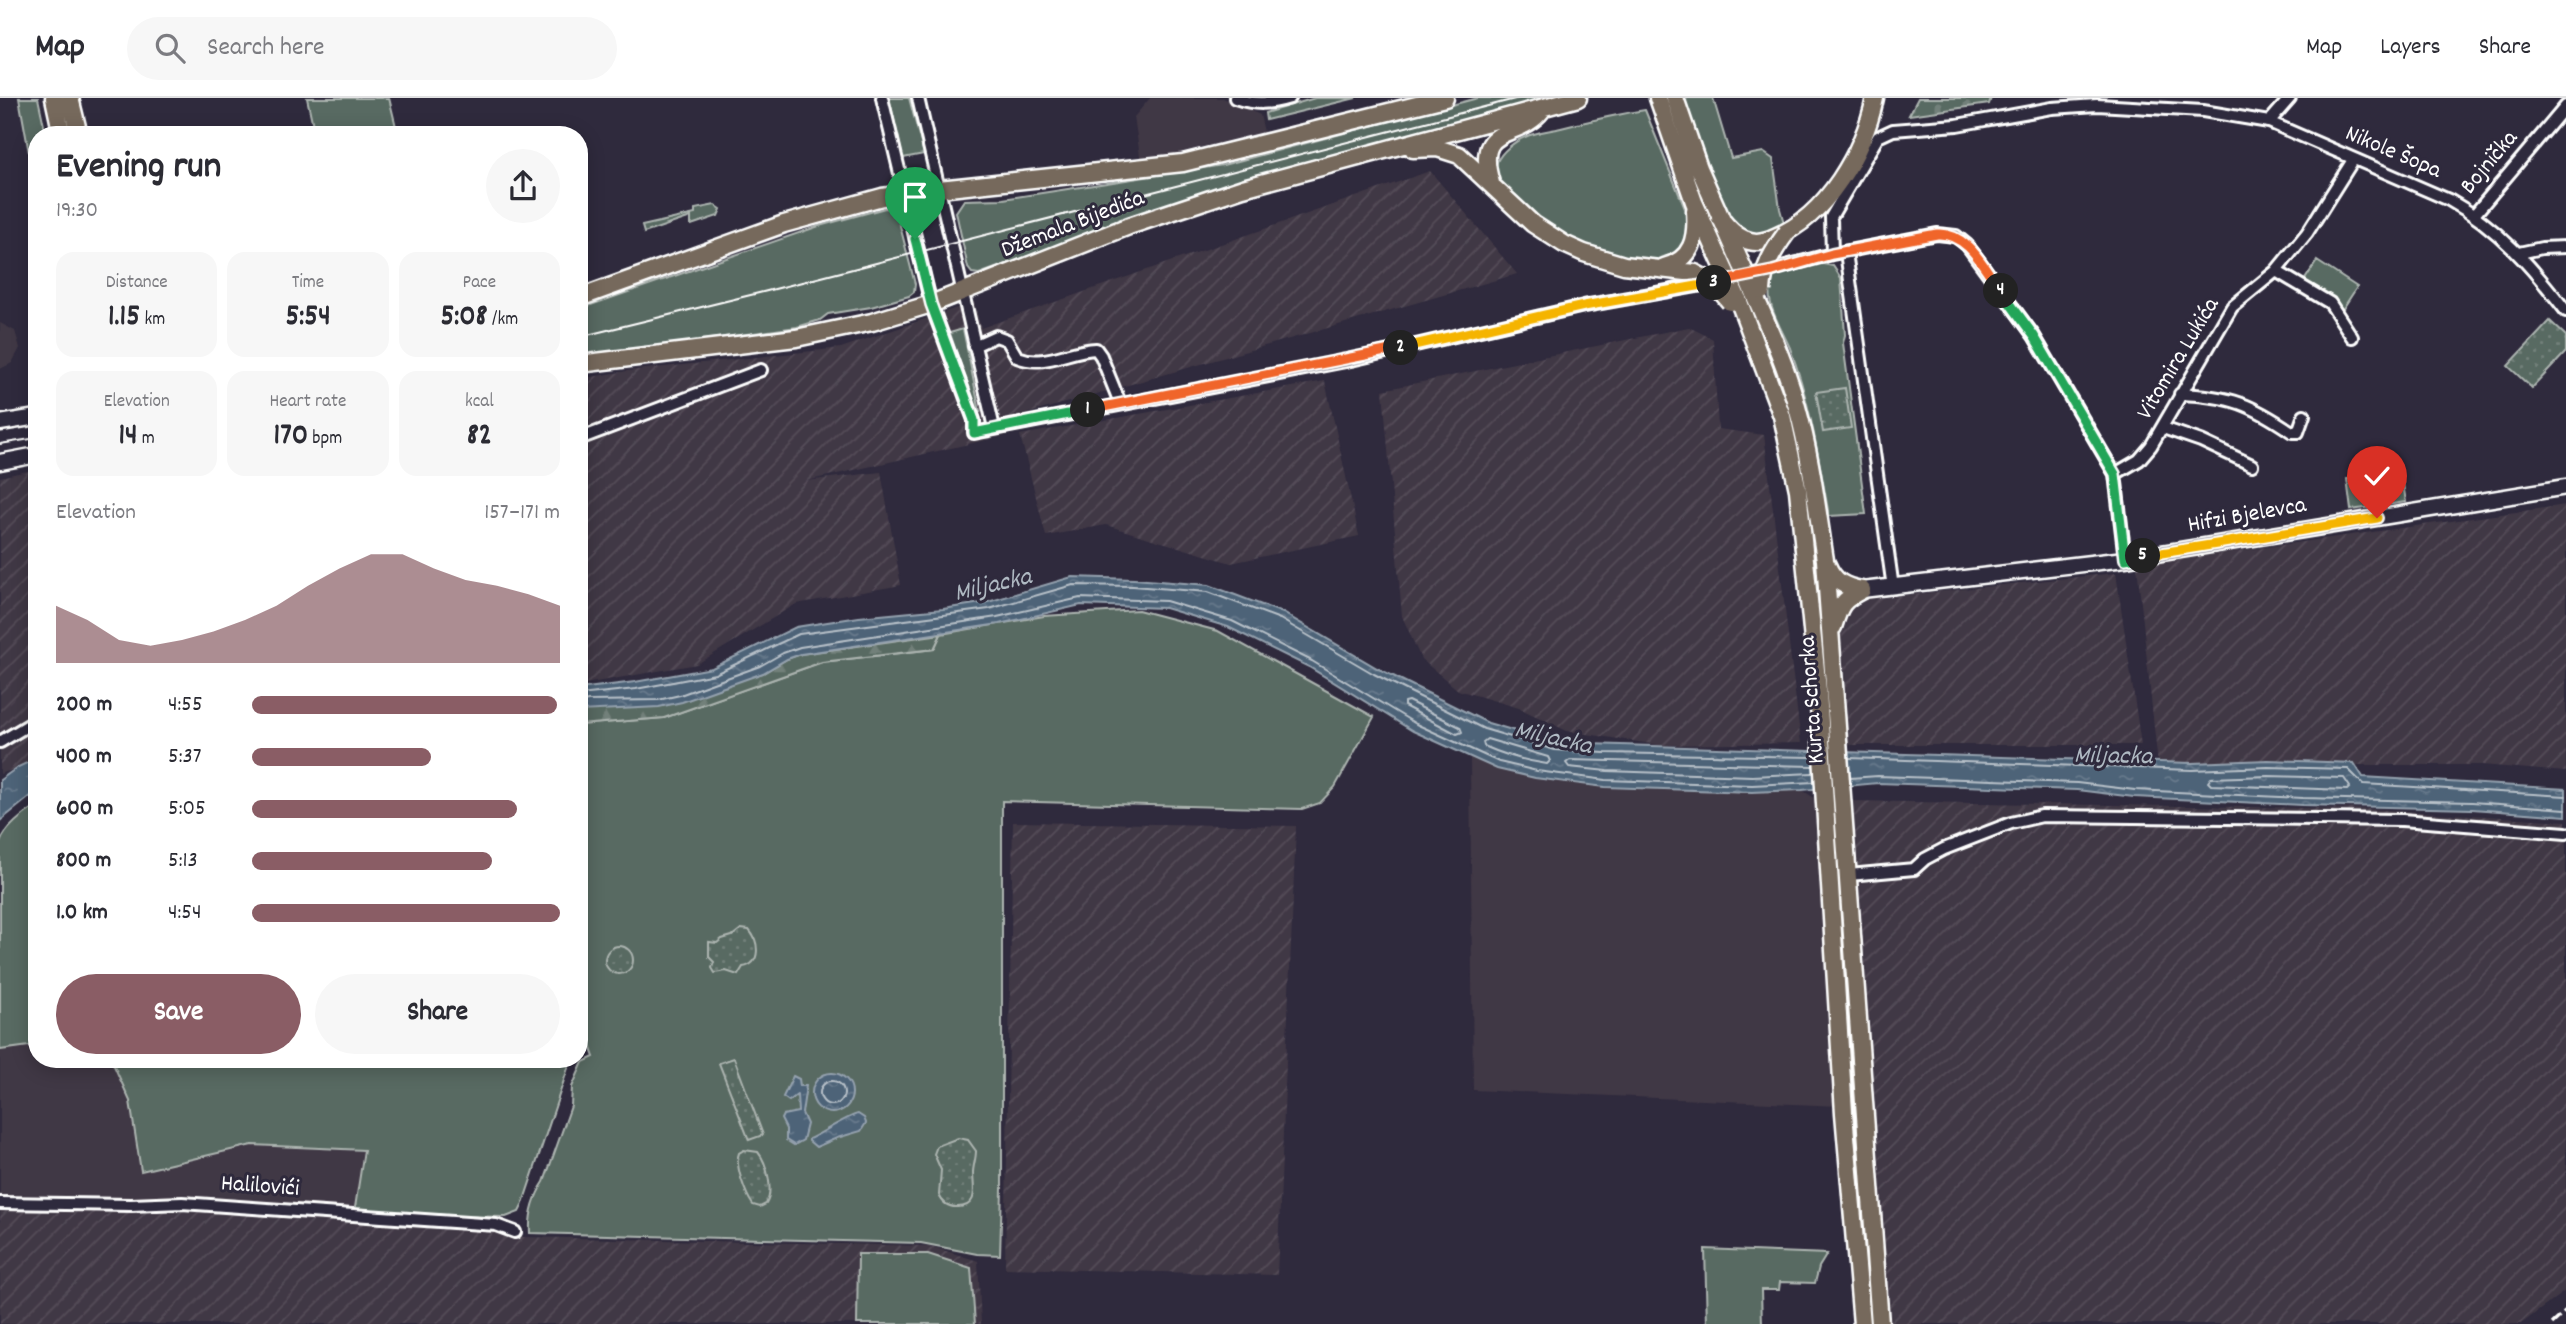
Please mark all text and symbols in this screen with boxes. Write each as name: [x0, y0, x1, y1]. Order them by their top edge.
search box: [127, 17, 617, 80]
text: Map: [35, 25, 85, 72]
icon: search: [151, 29, 189, 67]
text: Search here: [207, 30, 325, 67]
text: Map: [2306, 31, 2342, 65]
text: Layers: [2380, 31, 2441, 65]
text: Share: [2479, 31, 2531, 65]
street label: Nikole Šopa: [2340, 118, 2447, 189]
street label: Bojnička: [2453, 123, 2527, 202]
text: Evening run: [56, 141, 221, 196]
button: share: [486, 149, 560, 223]
pin: [885, 167, 945, 239]
icon: arrive: [896, 178, 934, 216]
street label: Džemala Bijedića: [997, 182, 1150, 268]
text: 19:30: [56, 195, 98, 228]
pin: 3: [1696, 266, 1732, 300]
text: 3: [1709, 269, 1718, 296]
text: Distance: [106, 270, 168, 297]
text: Time: [292, 270, 324, 297]
text: Pace: [463, 270, 496, 297]
pin: 4: [1983, 274, 2018, 308]
text: 4: [1997, 277, 2004, 304]
street label: Vitomira Lukića: [2129, 291, 2229, 427]
text: 1.15: [108, 297, 140, 340]
text: 5:54: [285, 297, 331, 340]
text: 5:08: [440, 297, 488, 340]
text: km: [140, 307, 165, 334]
text: /km: [488, 307, 518, 334]
pin: 2: [1384, 330, 1418, 366]
text: 2: [1396, 334, 1405, 361]
text: Elevation: [104, 389, 170, 416]
text: Heart rate: [270, 389, 346, 416]
text: kcal: [465, 389, 494, 416]
pin: 1: [1070, 392, 1106, 428]
text: 1: [1085, 396, 1090, 423]
text: 14: [118, 416, 137, 459]
text: 170: [274, 416, 308, 459]
text: 82: [467, 416, 492, 459]
text: m: [137, 426, 155, 453]
text: bpm: [308, 426, 342, 453]
pin: [2347, 446, 2407, 518]
icon: check: [2358, 457, 2396, 495]
street label: Hifzi Bjelevca: [2185, 489, 2310, 543]
text: Elevation: [56, 497, 136, 530]
text: 157–171 m: [484, 497, 560, 530]
pin: 5: [2126, 538, 2160, 574]
text: 5: [2138, 542, 2147, 569]
water label: Miljacka: [951, 559, 1037, 613]
street label: Kurta Schorka: [1792, 634, 1834, 765]
text: 200 m: [56, 689, 112, 722]
text: 4:55: [168, 689, 203, 722]
water label: Miljacka: [1511, 712, 1597, 766]
water label: Miljacka: [2073, 738, 2154, 776]
text: 400 m: [56, 741, 112, 774]
text: 5:37: [168, 741, 202, 774]
text: 600 m: [56, 793, 113, 826]
text: 5:05: [168, 793, 206, 826]
text: 800 m: [56, 845, 111, 878]
text: 5:13: [168, 845, 198, 878]
text: 1.0 km: [56, 897, 108, 930]
text: 4:54: [168, 897, 202, 930]
button: Save: [56, 974, 301, 1054]
button: Share: [315, 974, 560, 1054]
street label: Halilovići: [220, 1167, 300, 1207]

